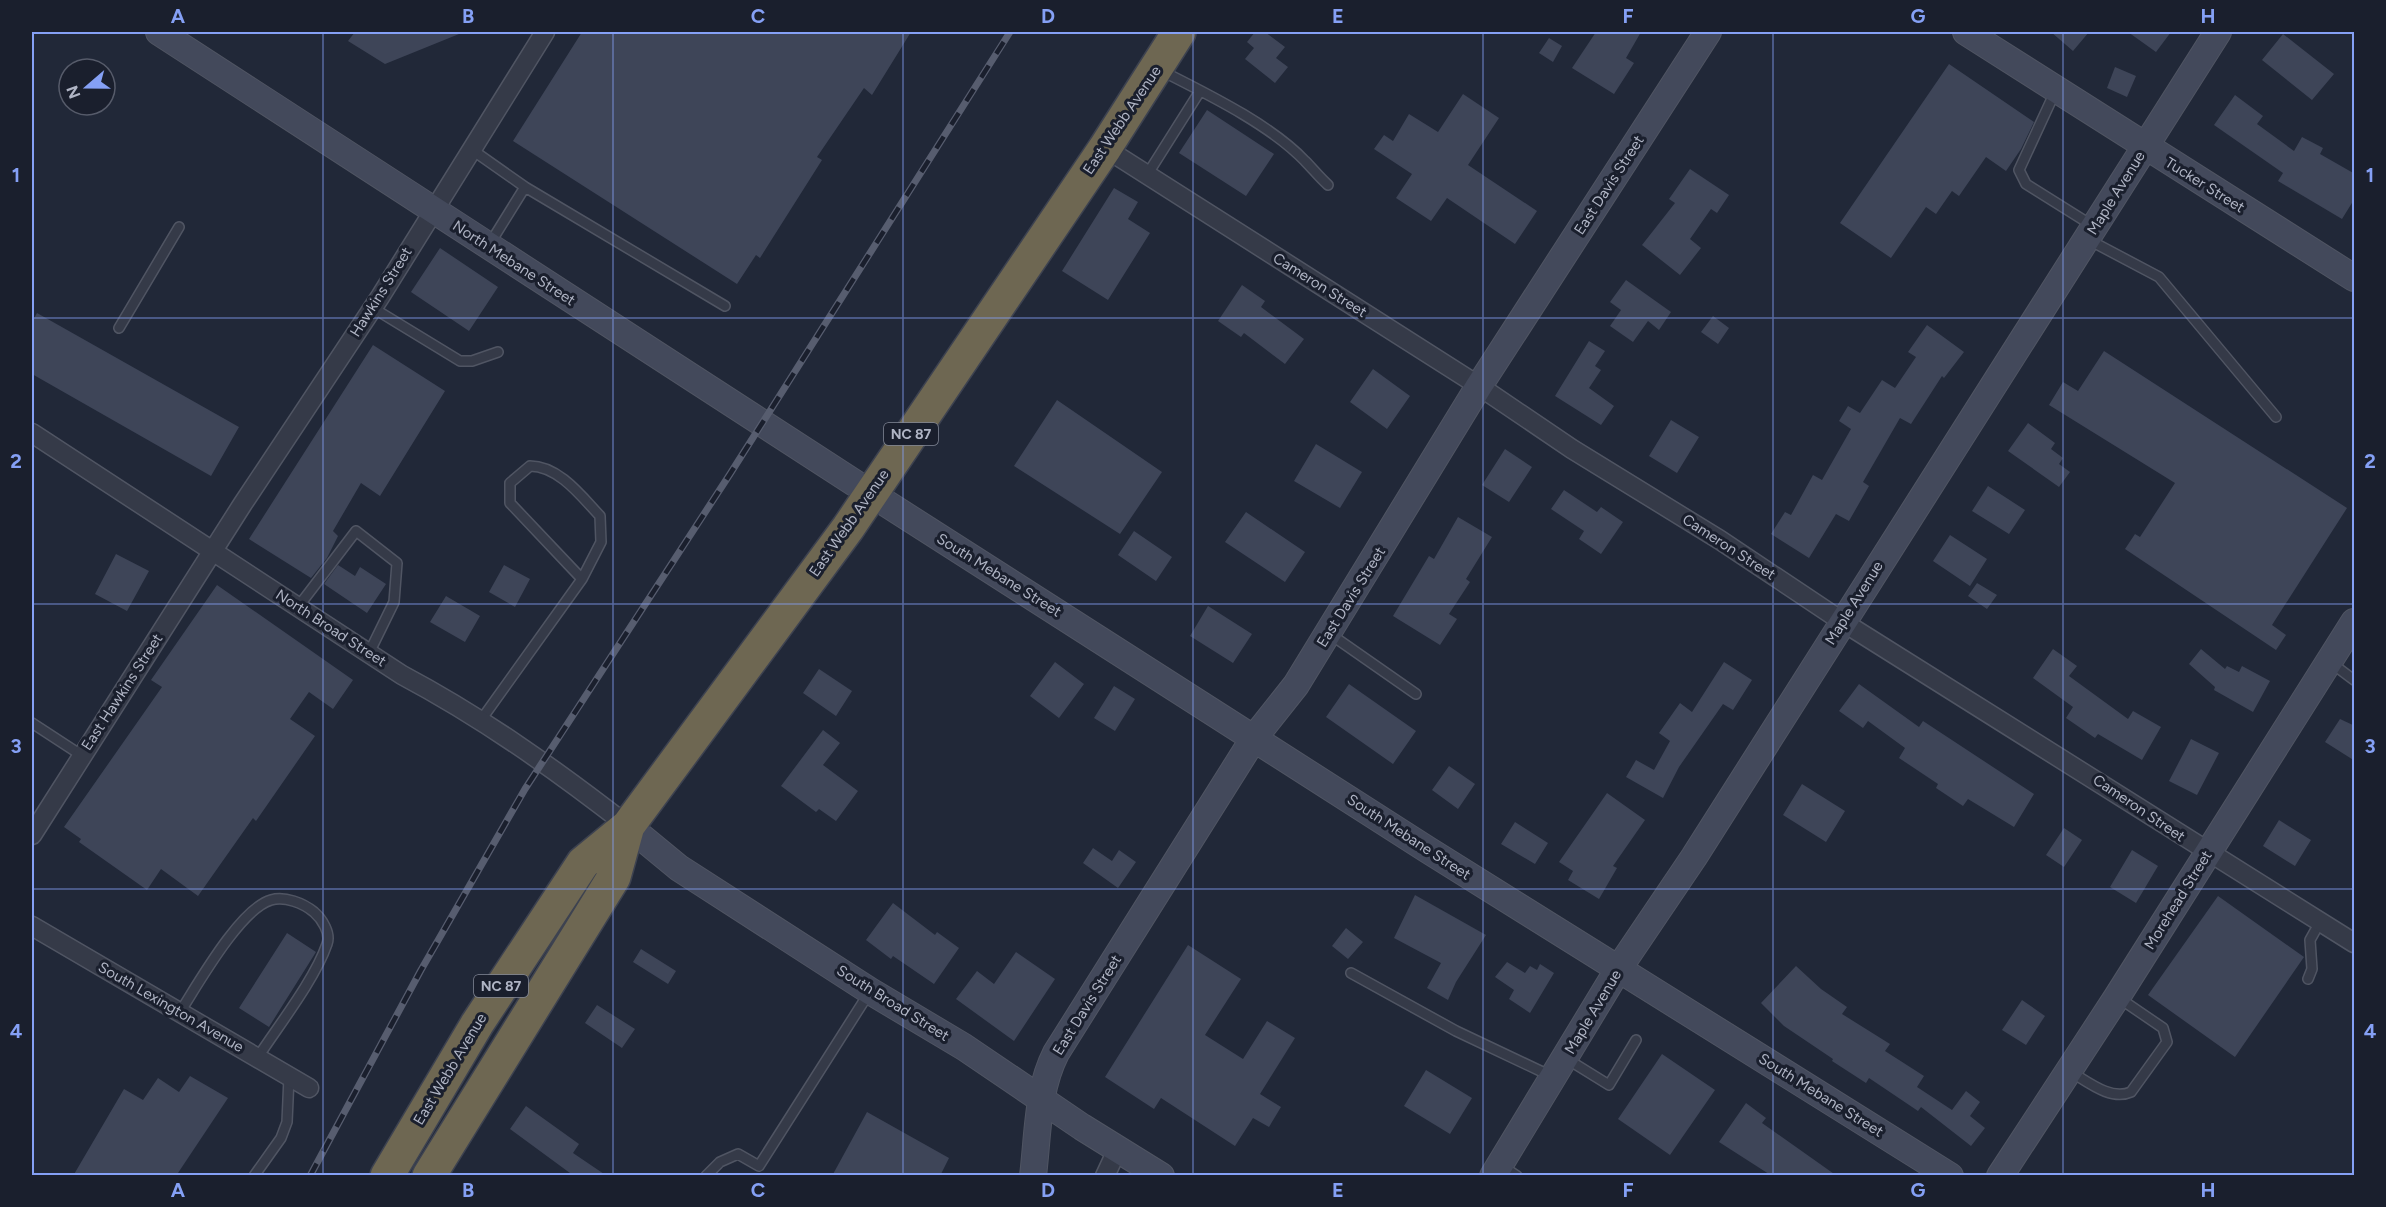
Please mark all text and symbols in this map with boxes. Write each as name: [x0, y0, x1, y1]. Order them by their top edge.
text: A: [171, 4, 186, 28]
text: B: [462, 4, 474, 28]
text: C: [751, 4, 765, 28]
text: D: [1041, 4, 1055, 28]
text: E: [1332, 4, 1344, 28]
text: F: [1622, 4, 1634, 28]
text: G: [1911, 4, 1926, 28]
text: H: [2201, 4, 2216, 28]
north arrow: [57, 57, 117, 117]
street label: East Webb Avenue: [1079, 62, 1165, 178]
text: N: [62, 83, 84, 101]
street label: East Davis Street: [1570, 132, 1648, 238]
street label: Maple Avenue: [2083, 148, 2149, 238]
street label: Tucker Street: [2162, 153, 2248, 217]
text: 1: [12, 163, 20, 187]
text: 1: [2366, 163, 2374, 187]
street label: North Mebane Street: [449, 217, 579, 310]
street label: Hawkins Street: [346, 244, 416, 340]
street label: Cameron Street: [1270, 249, 1371, 321]
road number: NC 87: [884, 423, 938, 445]
text: 2: [10, 449, 22, 473]
text: 2: [2364, 449, 2376, 473]
street label: East Webb Avenue: [805, 466, 893, 580]
street label: Cameron Street: [1679, 510, 1779, 584]
street label: South Mebane Street: [933, 529, 1065, 621]
street label: East Davis Street: [1313, 543, 1389, 650]
street label: Maple Avenue: [1821, 558, 1887, 648]
street label: North Broad Street: [272, 586, 390, 671]
street label: East Hawkins Street: [78, 630, 167, 754]
text: 3: [10, 734, 22, 758]
text: 3: [2364, 734, 2376, 758]
street label: Cameron Street: [2089, 771, 2189, 846]
street label: South Mebane Street: [1344, 790, 1474, 884]
street label: Morehead Street: [2140, 847, 2216, 953]
street label: East Davis Street: [1049, 951, 1125, 1058]
street label: South Lexington Avenue: [95, 958, 247, 1056]
street label: South Broad Street: [833, 961, 953, 1045]
street label: Maple Avenue: [1561, 967, 1625, 1057]
road number: NC 87: [474, 975, 528, 997]
street label: East Webb Avenue: [410, 1010, 490, 1128]
text: 4: [10, 1019, 23, 1043]
text: 4: [2364, 1019, 2377, 1043]
street label: South Mebane Street: [1755, 1049, 1887, 1141]
text: A: [171, 1178, 186, 1202]
text: B: [462, 1178, 474, 1202]
text: C: [751, 1178, 765, 1202]
text: D: [1041, 1178, 1055, 1202]
text: E: [1332, 1178, 1344, 1202]
text: F: [1622, 1178, 1634, 1202]
text: G: [1911, 1178, 1926, 1202]
text: H: [2201, 1178, 2216, 1202]

